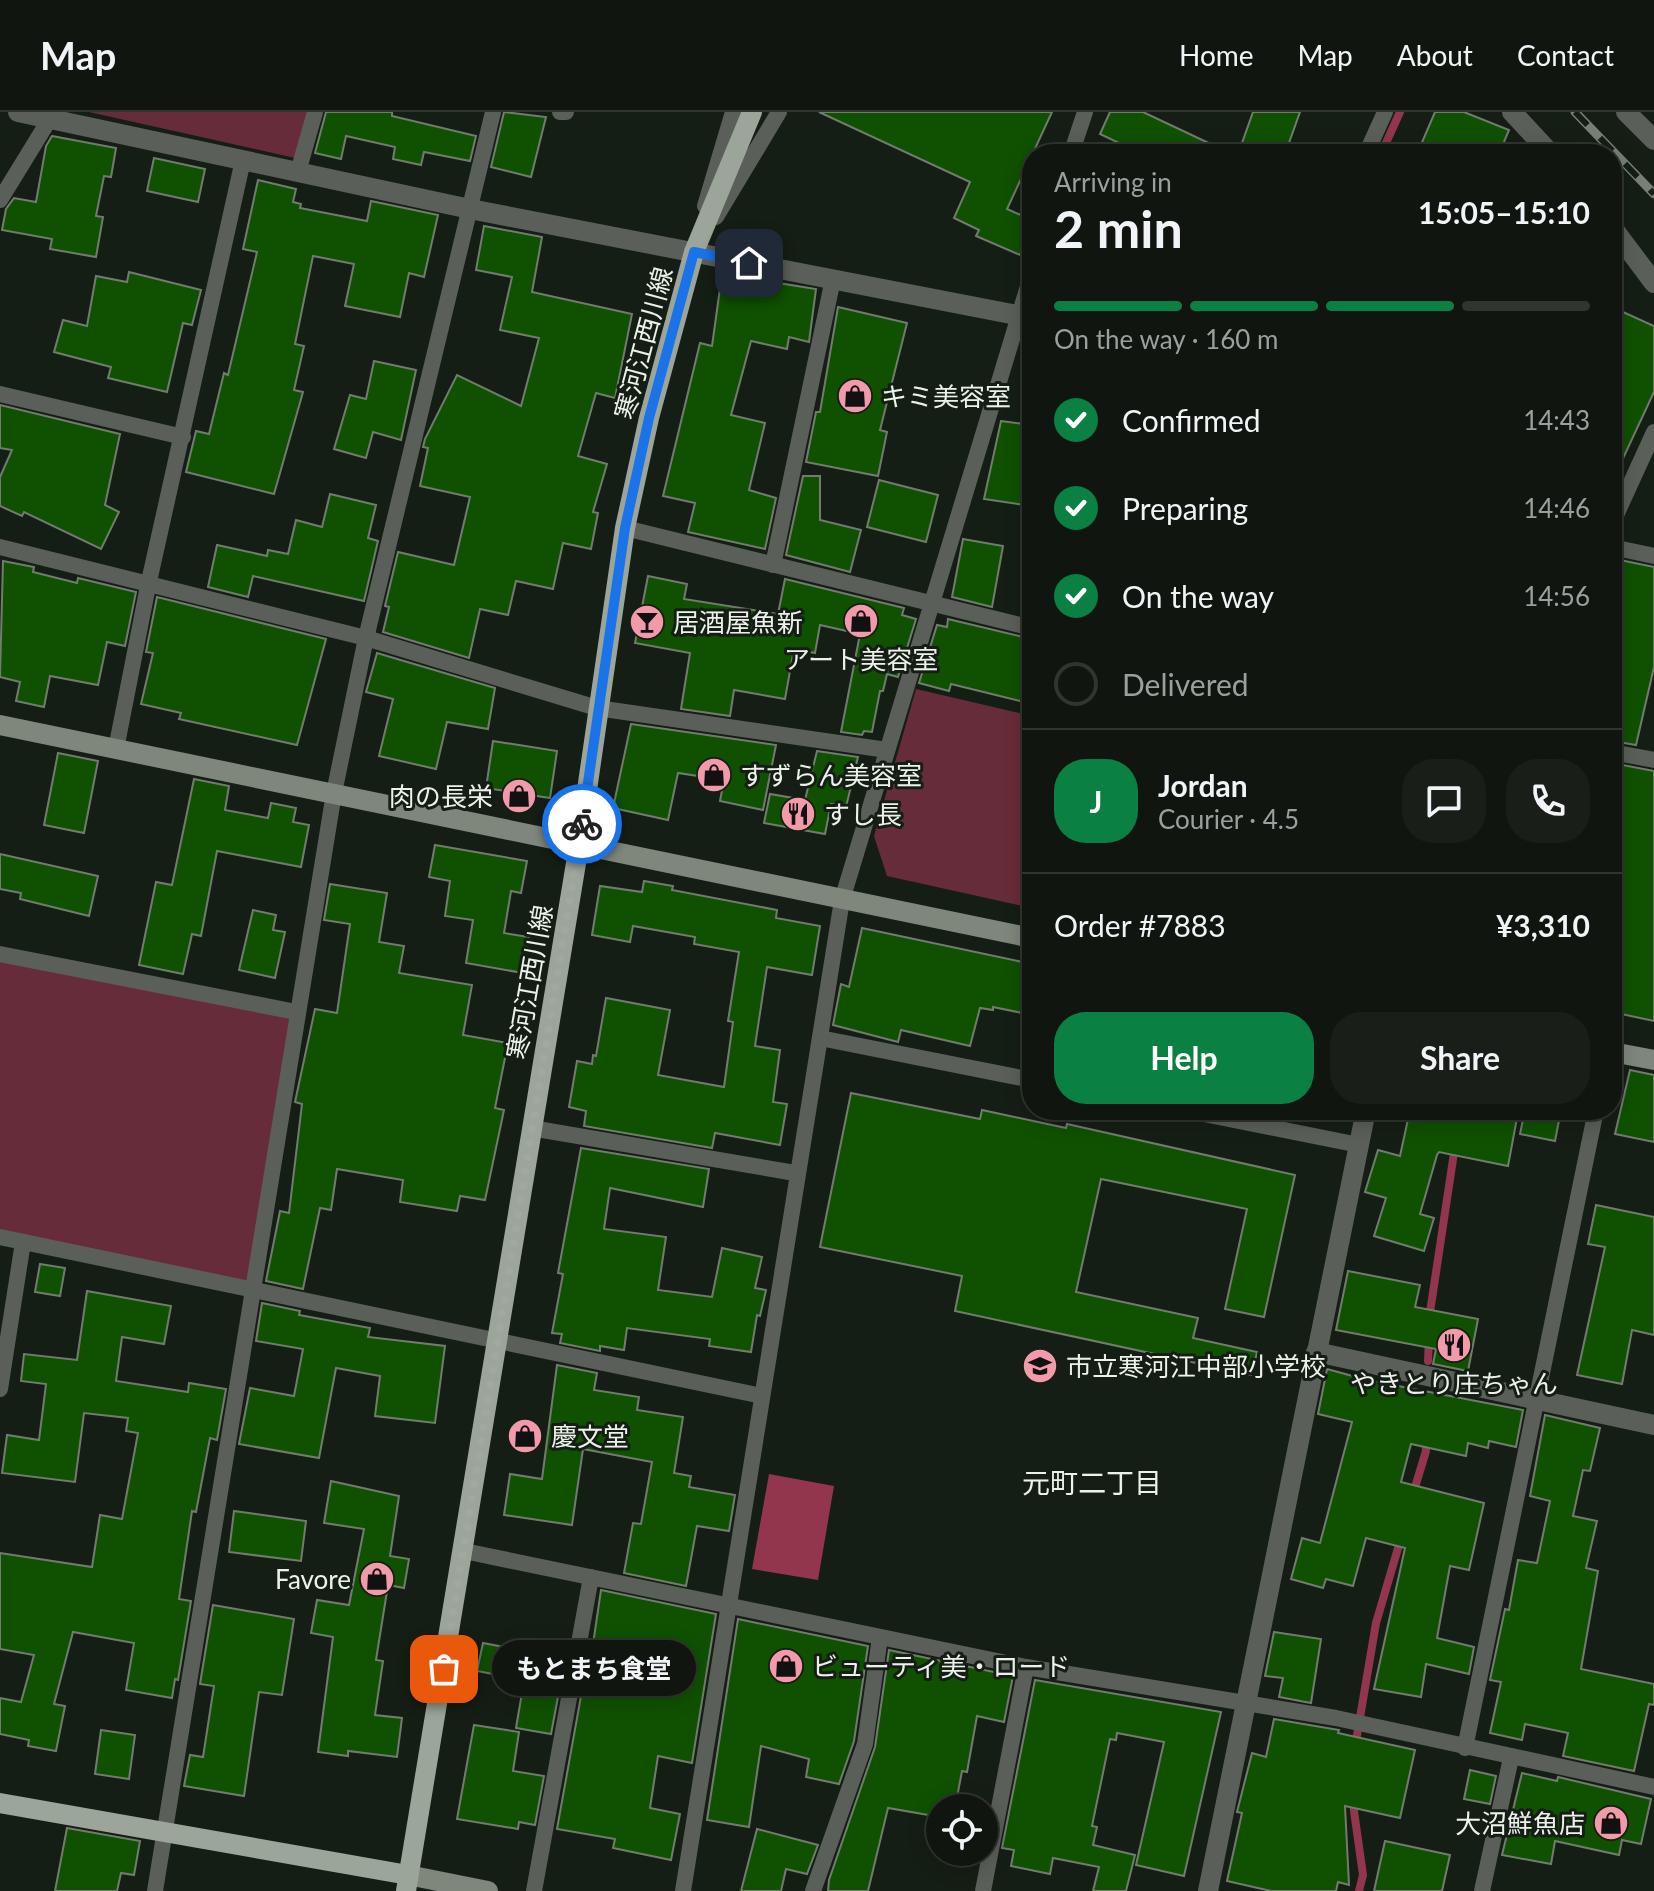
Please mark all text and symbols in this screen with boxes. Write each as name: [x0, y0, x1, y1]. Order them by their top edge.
text: Map: [40, 32, 116, 78]
text: Home: [1179, 38, 1254, 72]
text: Map: [1298, 38, 1353, 72]
text: About: [1397, 38, 1473, 72]
text: Contact: [1517, 38, 1614, 72]
text: Arriving in: [1054, 166, 1172, 198]
text: 15:05–15:10: [1418, 194, 1590, 230]
text: 2 min: [1054, 197, 1183, 259]
pin: [715, 229, 783, 297]
icon: home: [727, 241, 771, 285]
street label: 寒河江西川線: [607, 264, 679, 422]
text: On the way · 160 m: [1054, 323, 1278, 355]
shop icon: キミ美容室: [836, 377, 874, 415]
place label: キミ美容室: [881, 380, 1011, 412]
icon: check: [1054, 398, 1098, 442]
text: Confirmed: [1122, 402, 1261, 438]
text: 14:43: [1523, 404, 1590, 436]
icon: check: [1054, 486, 1098, 530]
text: Preparing: [1122, 490, 1248, 526]
text: 14:46: [1523, 492, 1590, 524]
icon: check: [1054, 574, 1098, 618]
text: On the way: [1122, 578, 1274, 614]
text: 14:56: [1523, 580, 1590, 612]
shop icon: アート美容室: [842, 602, 880, 640]
bar icon: 居酒屋魚新: [628, 603, 666, 641]
place label: 居酒屋魚新: [673, 606, 803, 638]
place label: アート美容室: [784, 643, 938, 675]
text: Delivered: [1122, 666, 1249, 702]
shop icon: すずらん美容室: [695, 756, 733, 794]
place label: すずらん美容室: [740, 759, 922, 791]
button: chat: [1402, 759, 1486, 843]
button: phone: [1506, 759, 1590, 843]
text: Jordan: [1158, 767, 1248, 803]
shop icon: 肉の長栄: [500, 777, 538, 815]
place label: 肉の長栄: [389, 780, 493, 812]
text: J: [1090, 783, 1102, 819]
courier: [542, 784, 622, 864]
restaurant icon: すし長: [779, 795, 817, 833]
place label: すし長: [824, 798, 902, 830]
icon: bike: [560, 802, 604, 846]
text: Courier · 4.5: [1158, 803, 1299, 835]
street label: 寒河江西川線: [500, 902, 558, 1062]
text: Order #7883: [1054, 907, 1226, 943]
text: ¥3,310: [1496, 907, 1590, 943]
button: Help: [1054, 1012, 1314, 1104]
button: Share: [1330, 1012, 1590, 1104]
restaurant icon: やきとり庄ちゃん: [1435, 1326, 1473, 1364]
school or university icon: 市立寒河江中部小学校: [1021, 1347, 1059, 1385]
place label: 市立寒河江中部小学校: [1066, 1350, 1326, 1382]
place label: やきとり庄ちゃん: [1350, 1367, 1558, 1399]
shop icon: 慶文堂: [506, 1417, 544, 1455]
place label: 慶文堂: [551, 1420, 629, 1452]
district label: 元町二丁目: [1022, 1465, 1162, 1499]
shop icon: Favore: [358, 1560, 396, 1598]
place label: Favore: [275, 1563, 351, 1595]
pin: [410, 1635, 478, 1703]
callout: もとまち食堂: [492, 1641, 696, 1697]
icon: bag: [422, 1647, 466, 1691]
shop icon: ビューティ美・ロード: [767, 1647, 805, 1685]
place label: ビューティ美・ロード: [812, 1650, 1070, 1682]
text: もとまち食堂: [516, 1652, 672, 1684]
map controls: [926, 1794, 998, 1866]
button: locate: [926, 1794, 998, 1866]
shop icon: 大沼鮮魚店: [1592, 1804, 1630, 1842]
place label: 大沼鮮魚店: [1455, 1807, 1585, 1839]

